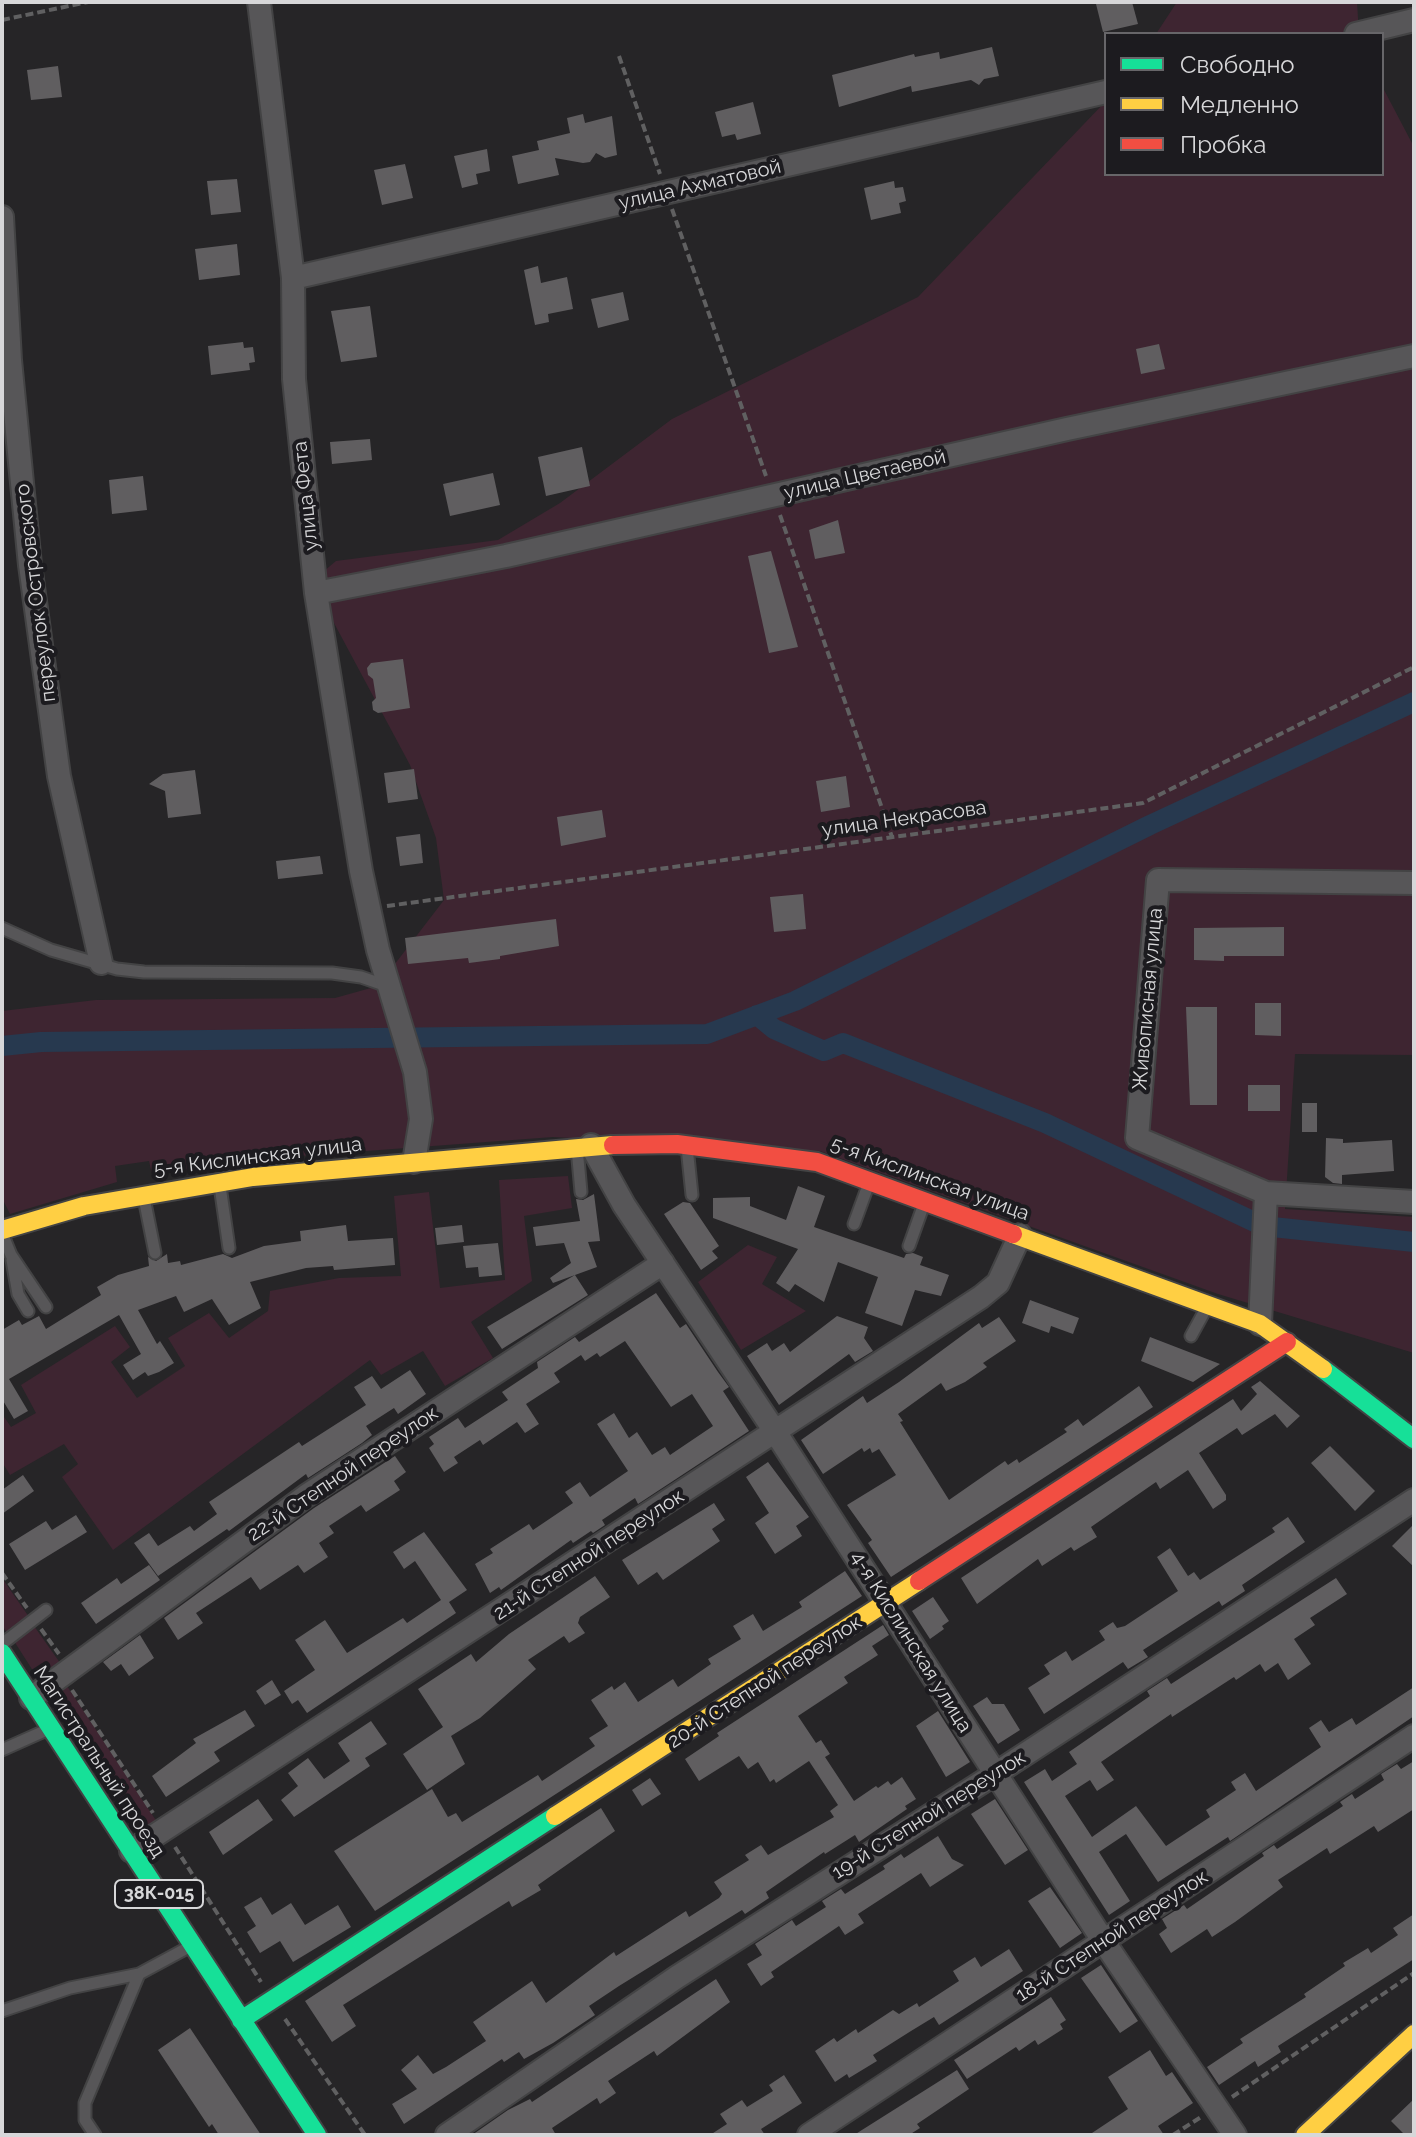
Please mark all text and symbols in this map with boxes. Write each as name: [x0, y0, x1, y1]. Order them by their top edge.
legend: [1104, 32, 1384, 176]
text: Свободно: [1180, 50, 1295, 79]
text: Медленно: [1180, 90, 1299, 119]
text: Пробка: [1180, 130, 1266, 159]
street label: улица Ахматовой: [616, 155, 784, 215]
street label: улица Фета: [288, 440, 324, 552]
street label: улица Цветаевой: [782, 445, 948, 505]
street label: переулок Островского: [11, 482, 61, 704]
street label: улица Некрасова: [820, 796, 988, 842]
street label: Живописная улица: [1128, 907, 1168, 1091]
street label: 5-я Кислинская улица: [153, 1132, 363, 1182]
street label: 5-я Кислинская улица: [827, 1132, 1033, 1226]
street label: 22-й Степной переулок: [243, 1401, 443, 1547]
street label: 21-й Степной переулок: [489, 1484, 689, 1626]
street label: 4-я Кислинская улица: [845, 1547, 977, 1737]
street label: 20-й Степной переулок: [664, 1610, 866, 1754]
street label: Магистральный проезд: [28, 1662, 170, 1862]
street label: 19-й Степной переулок: [828, 1745, 1030, 1885]
street label: 18-й Степной переулок: [1011, 1865, 1213, 2007]
road number: 38К-015: [115, 1880, 203, 1908]

